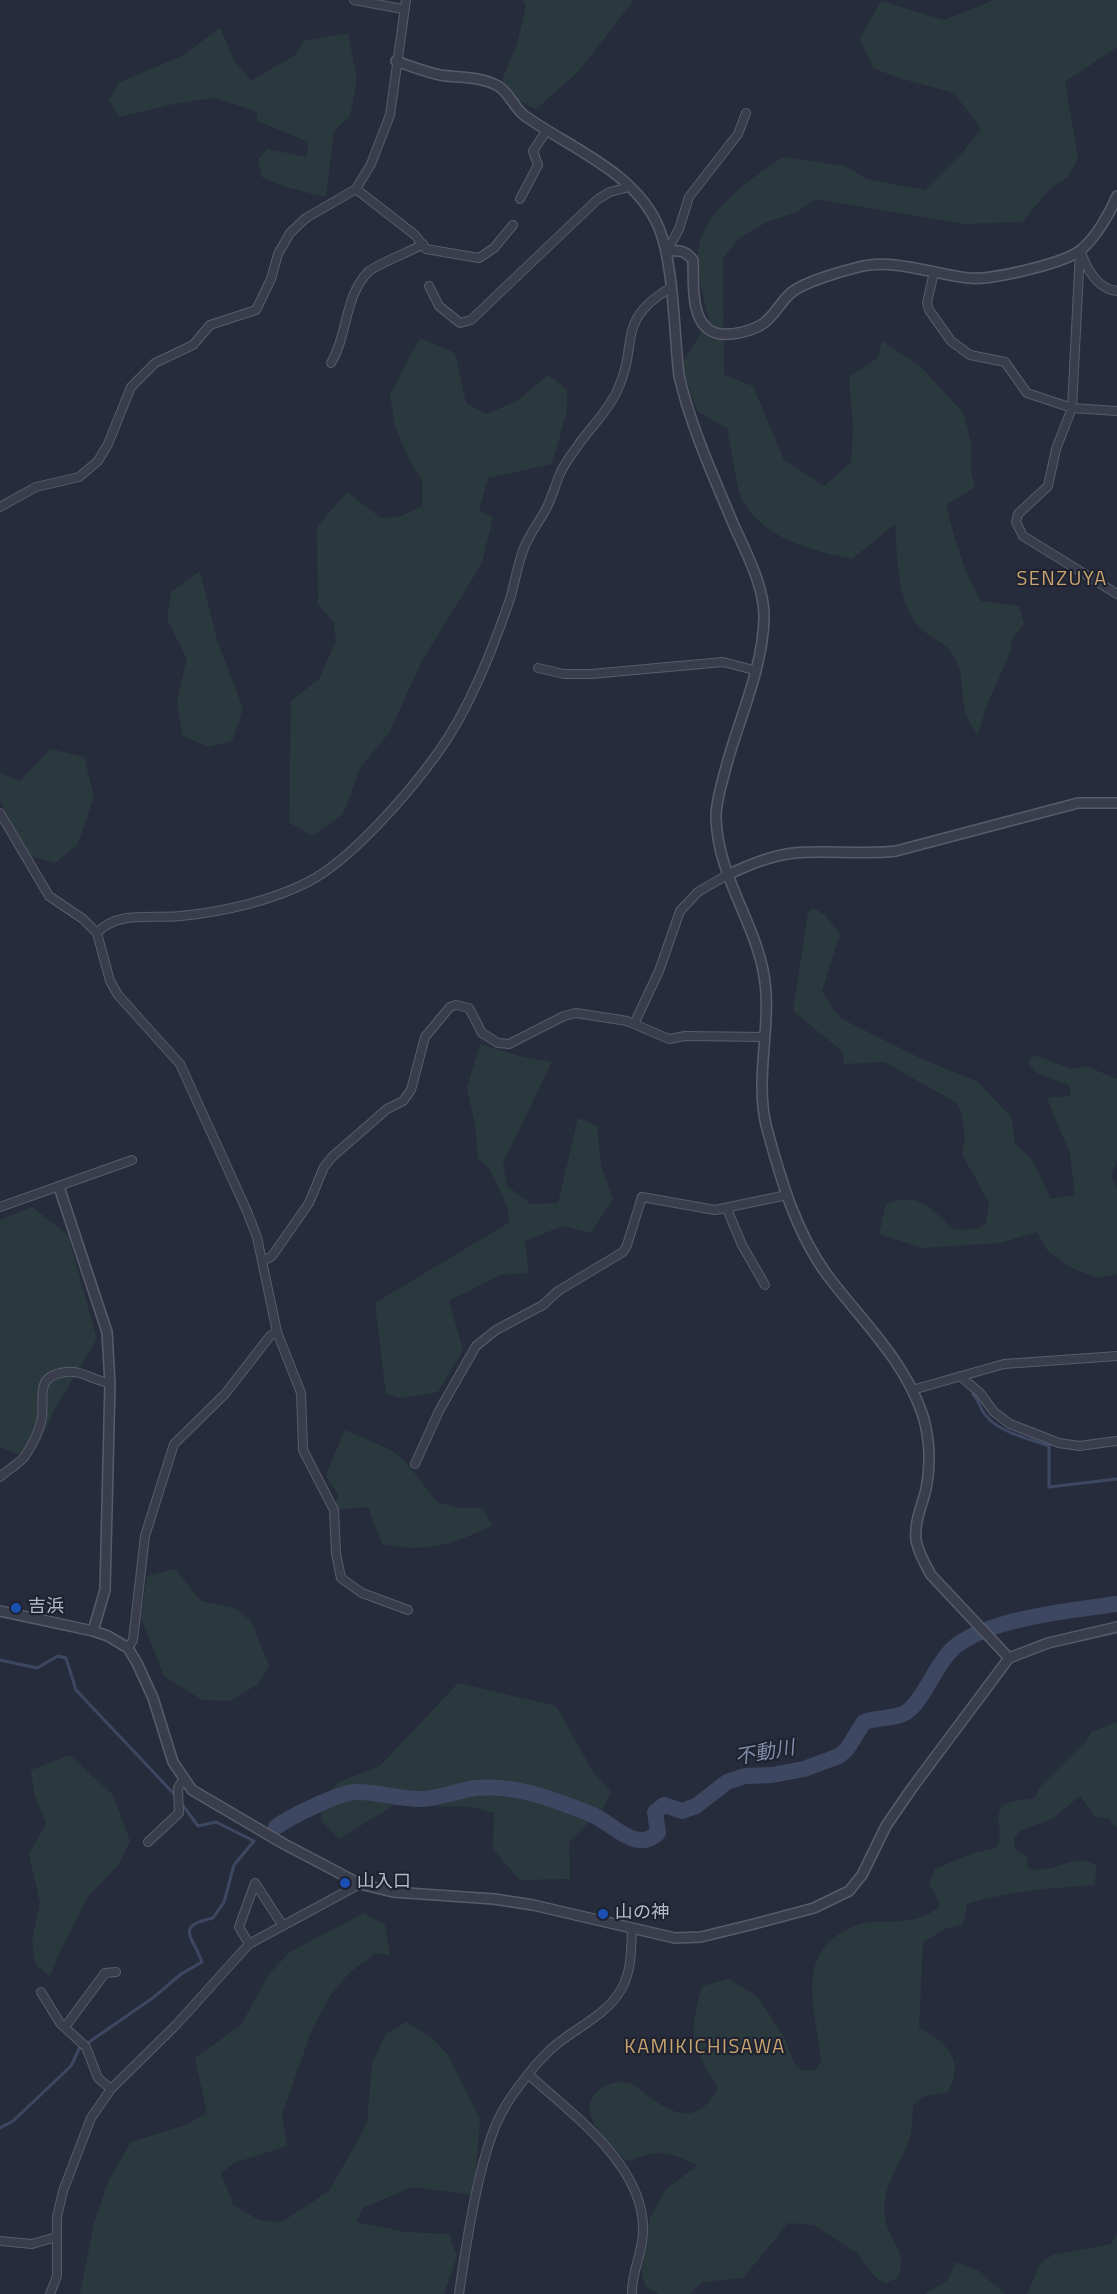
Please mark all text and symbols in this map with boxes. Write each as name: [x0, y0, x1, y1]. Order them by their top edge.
district label: SENZUYA: [1016, 568, 1108, 592]
place label: 吉浜: [28, 1597, 64, 1619]
marker: 吉浜: [9, 1601, 23, 1615]
water label: 不動川: [733, 1737, 797, 1771]
place label: 山入口: [357, 1872, 411, 1894]
marker: 山入口: [338, 1876, 352, 1890]
place label: 山の神: [615, 1903, 669, 1925]
marker: 山の神: [596, 1907, 610, 1921]
district label: KAMIKICHISAWA: [624, 2036, 786, 2060]

